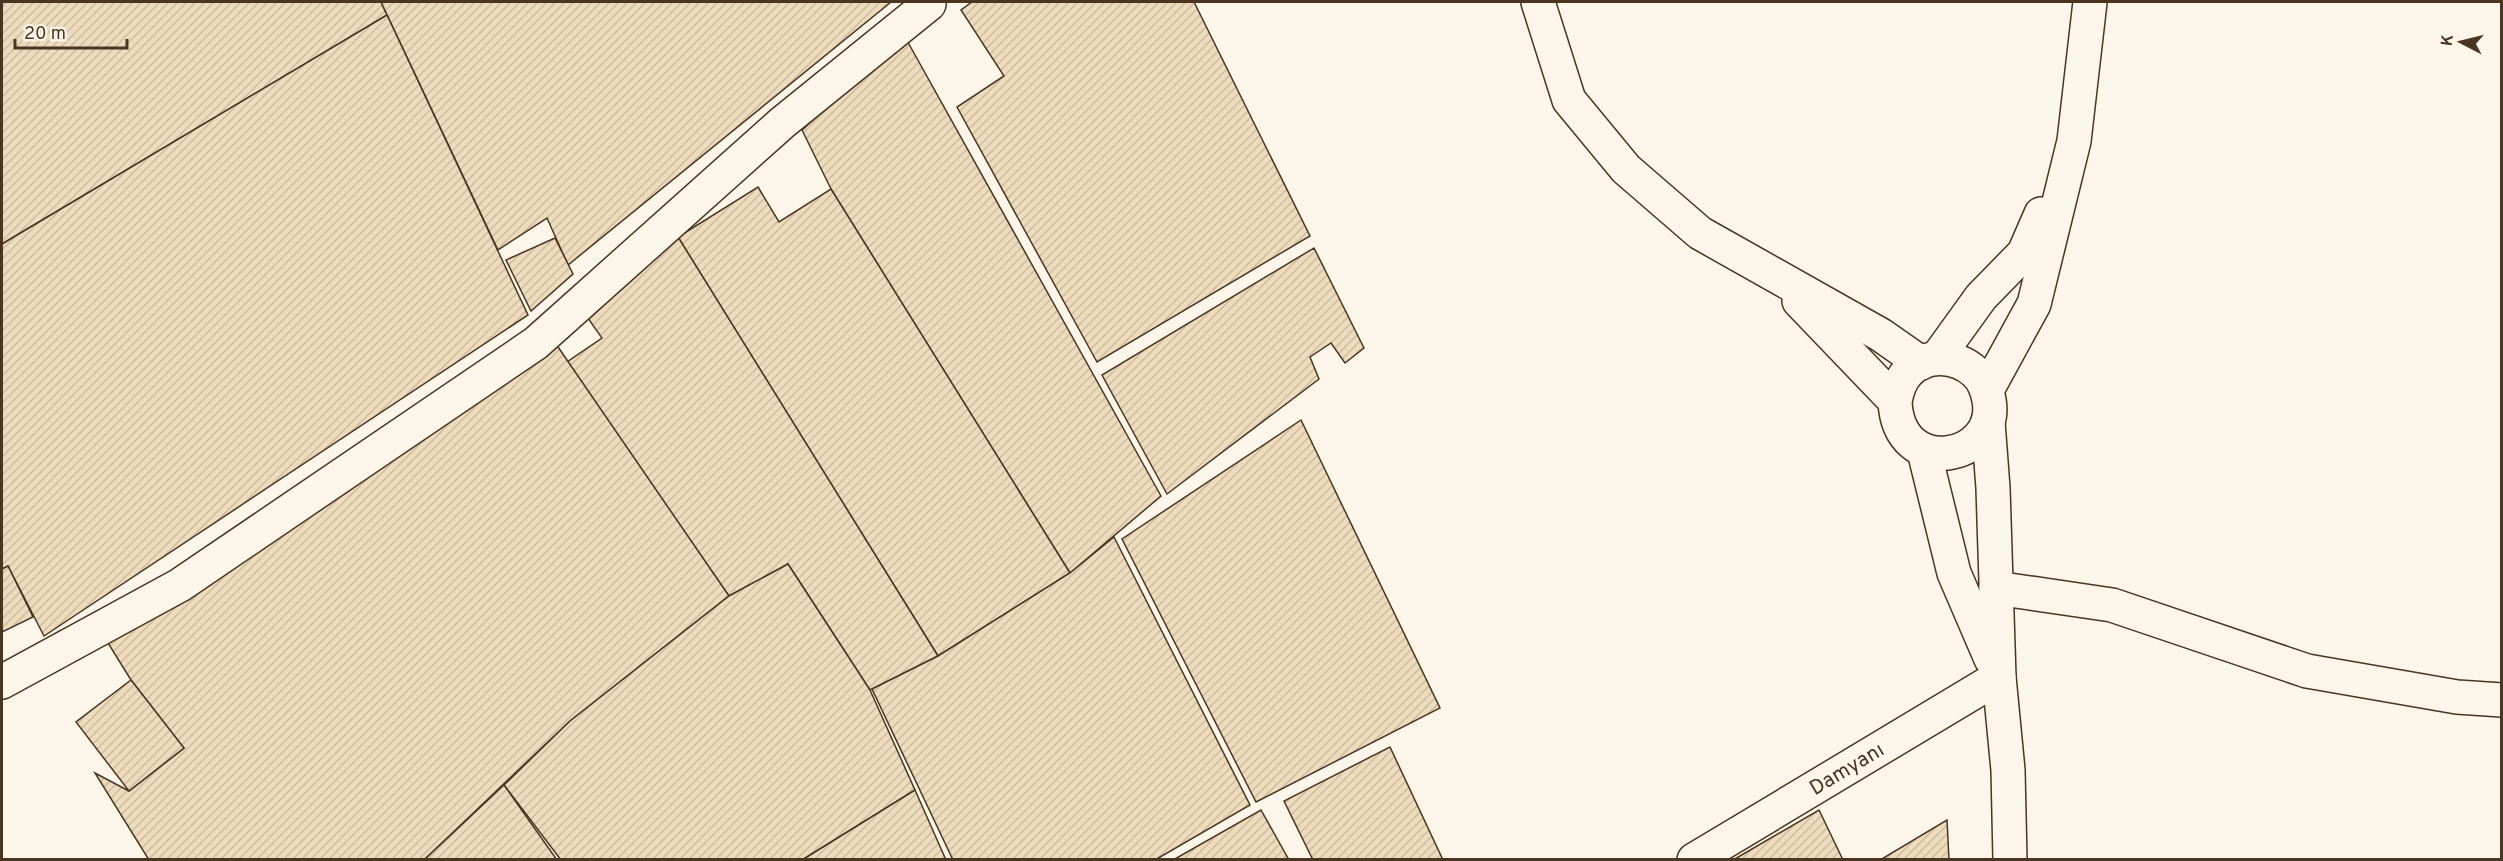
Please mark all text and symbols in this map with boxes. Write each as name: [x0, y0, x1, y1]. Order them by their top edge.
scale bar: [15, 12, 128, 50]
north arrow: [2431, 12, 2491, 72]
text: 20 m: [24, 23, 66, 46]
text: K: [2437, 34, 2459, 47]
street label: Damyanı: [1805, 737, 1890, 803]

